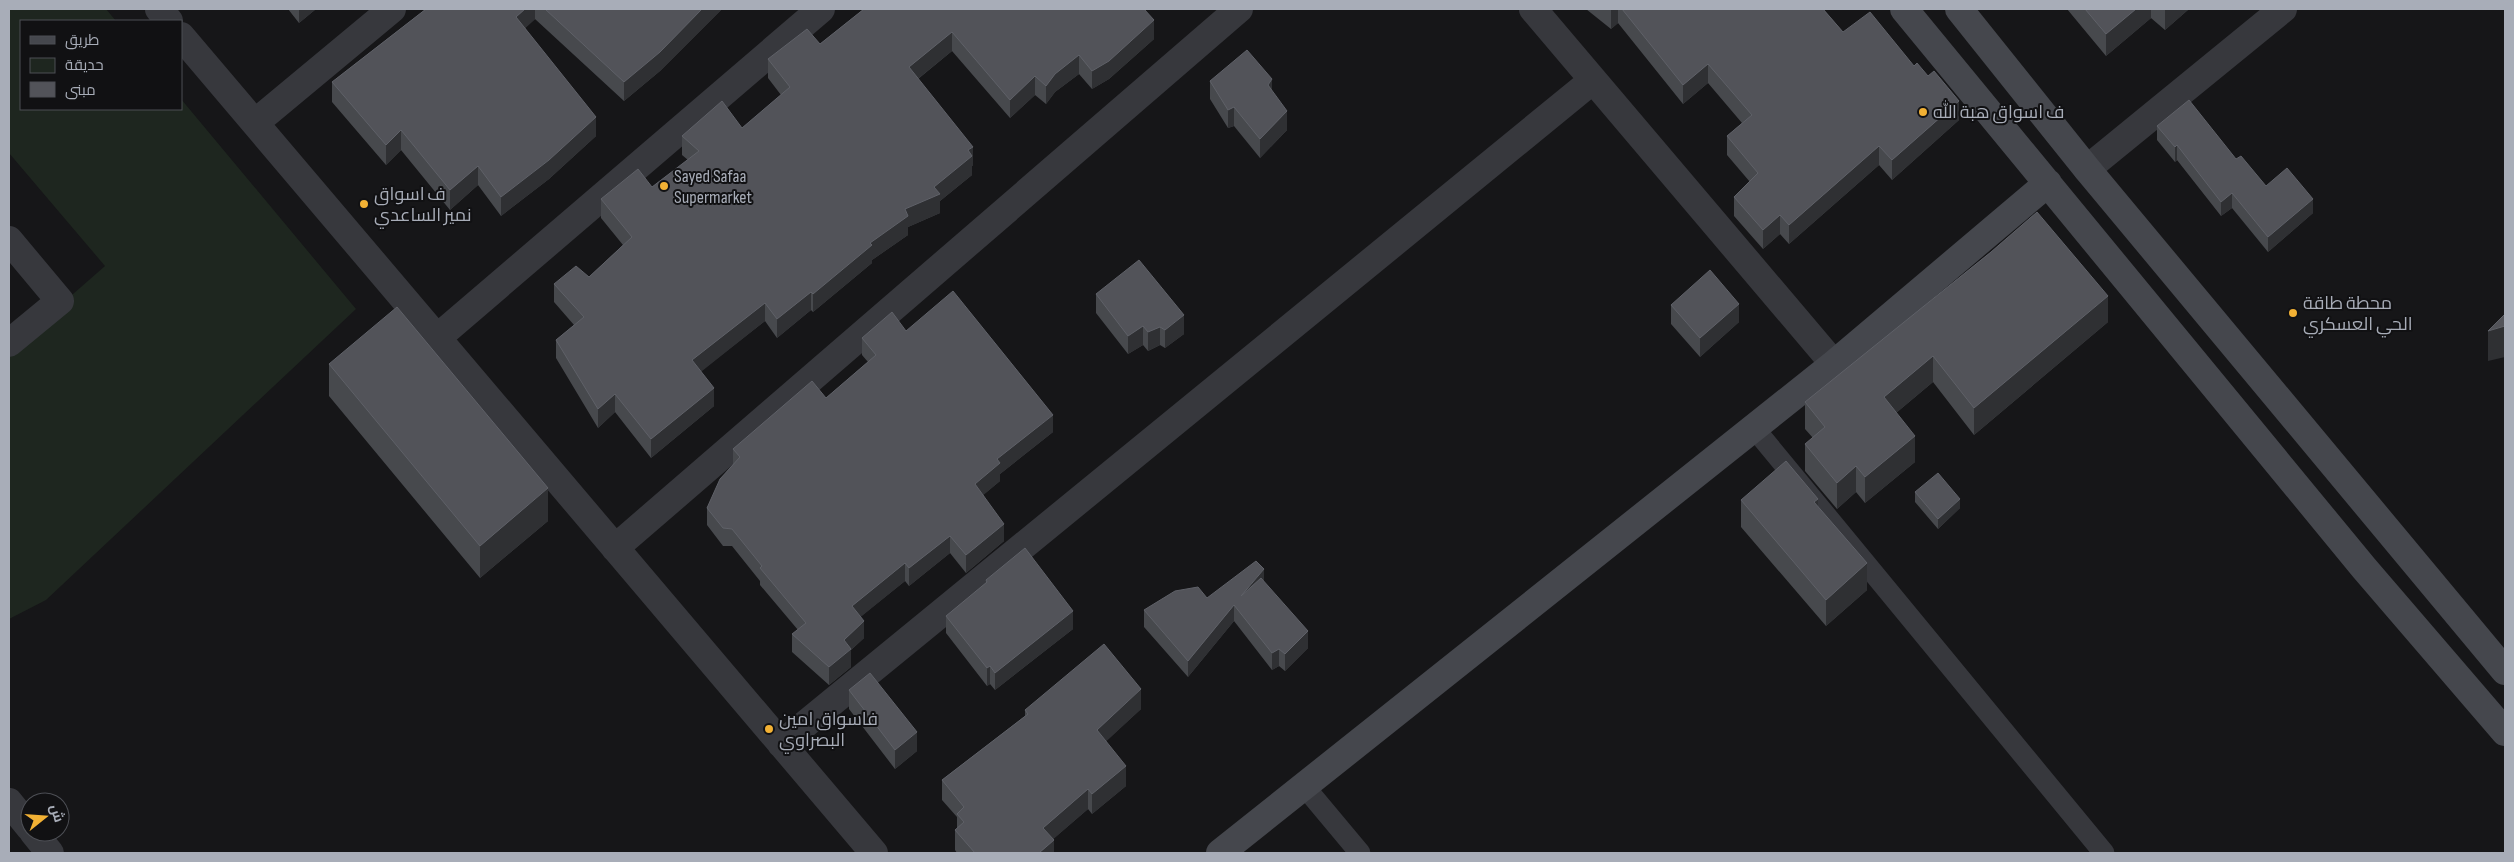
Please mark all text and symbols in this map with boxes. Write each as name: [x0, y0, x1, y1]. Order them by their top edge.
legend: [20, 20, 182, 110]
text: طريق: [65, 31, 99, 50]
text: حديقة: [65, 56, 104, 75]
text: مبنى: [65, 81, 96, 100]
place label: ف اسواق هبة الله: [1933, 100, 2065, 124]
marker: ف اسواق هبة الله: [1917, 106, 1929, 118]
place label: Sayed Safaa Supermarket: [674, 166, 753, 208]
marker: Sayed Safaa Supermarket: [658, 180, 670, 192]
place label: ف اسواق نمير الساعدي: [374, 184, 472, 229]
marker: ف اسواق نمير الساعدي: [358, 198, 370, 210]
place label: محطة طاقة الحي العسكري: [2303, 293, 2413, 338]
marker: محطة طاقة الحي العسكري: [2287, 307, 2299, 319]
place label: فاسواق امين البصراوي: [779, 709, 878, 754]
marker: فاسواق امين البصراوي: [763, 723, 775, 735]
north arrow: [20, 792, 70, 842]
text: ش: [46, 802, 68, 824]

